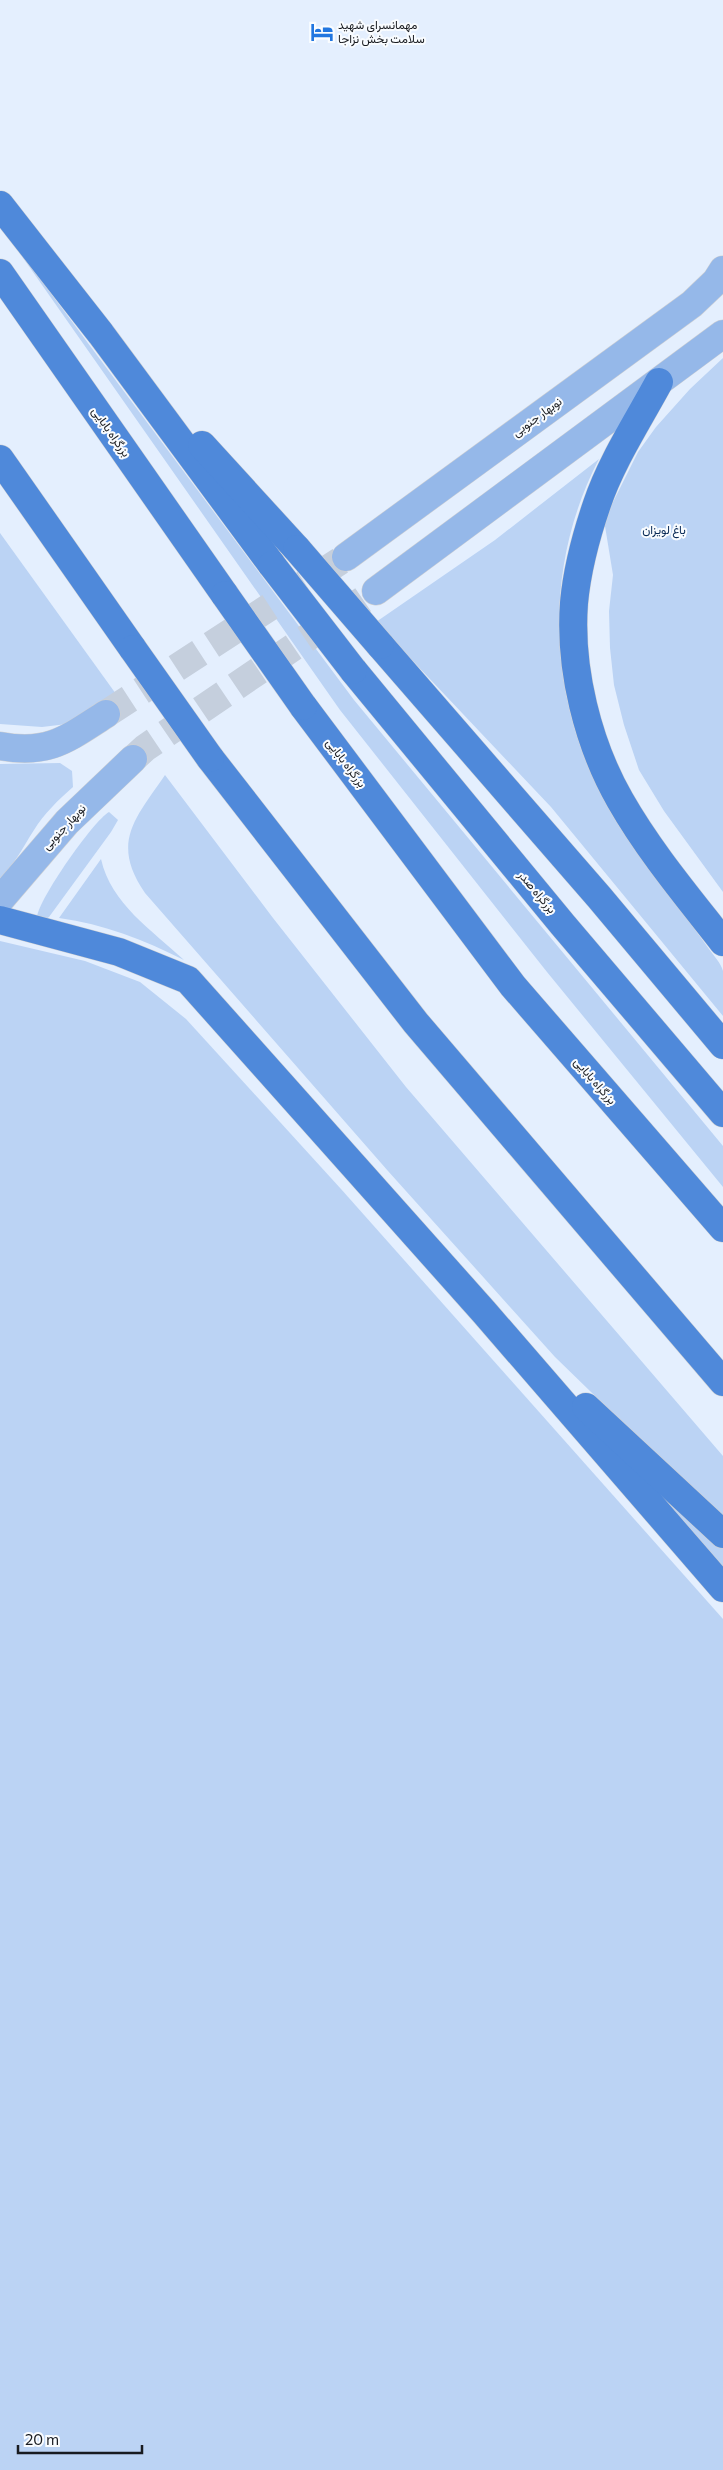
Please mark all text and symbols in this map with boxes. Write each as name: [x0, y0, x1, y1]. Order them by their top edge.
place label: مهمانسرای شهید سلامت بخش نزاجا: [338, 17, 425, 47]
hotel icon: مهمانسرای شهید سلامت بخش نزاجا: [309, 19, 335, 45]
street label: نوبهار جنوبی: [509, 394, 565, 440]
street label: بزرگراه بابایی: [88, 404, 134, 460]
park label: باغ لویزان: [642, 522, 686, 539]
street label: بزرگراه بابایی: [322, 735, 370, 791]
street label: نوبهار جنوبی: [38, 800, 90, 854]
street label: بزرگراه صدر: [514, 866, 560, 917]
street label: بزرگراه بابایی: [570, 1054, 620, 1108]
scale bar: [18, 2422, 141, 2454]
text: 20 m: [25, 2430, 59, 2448]

